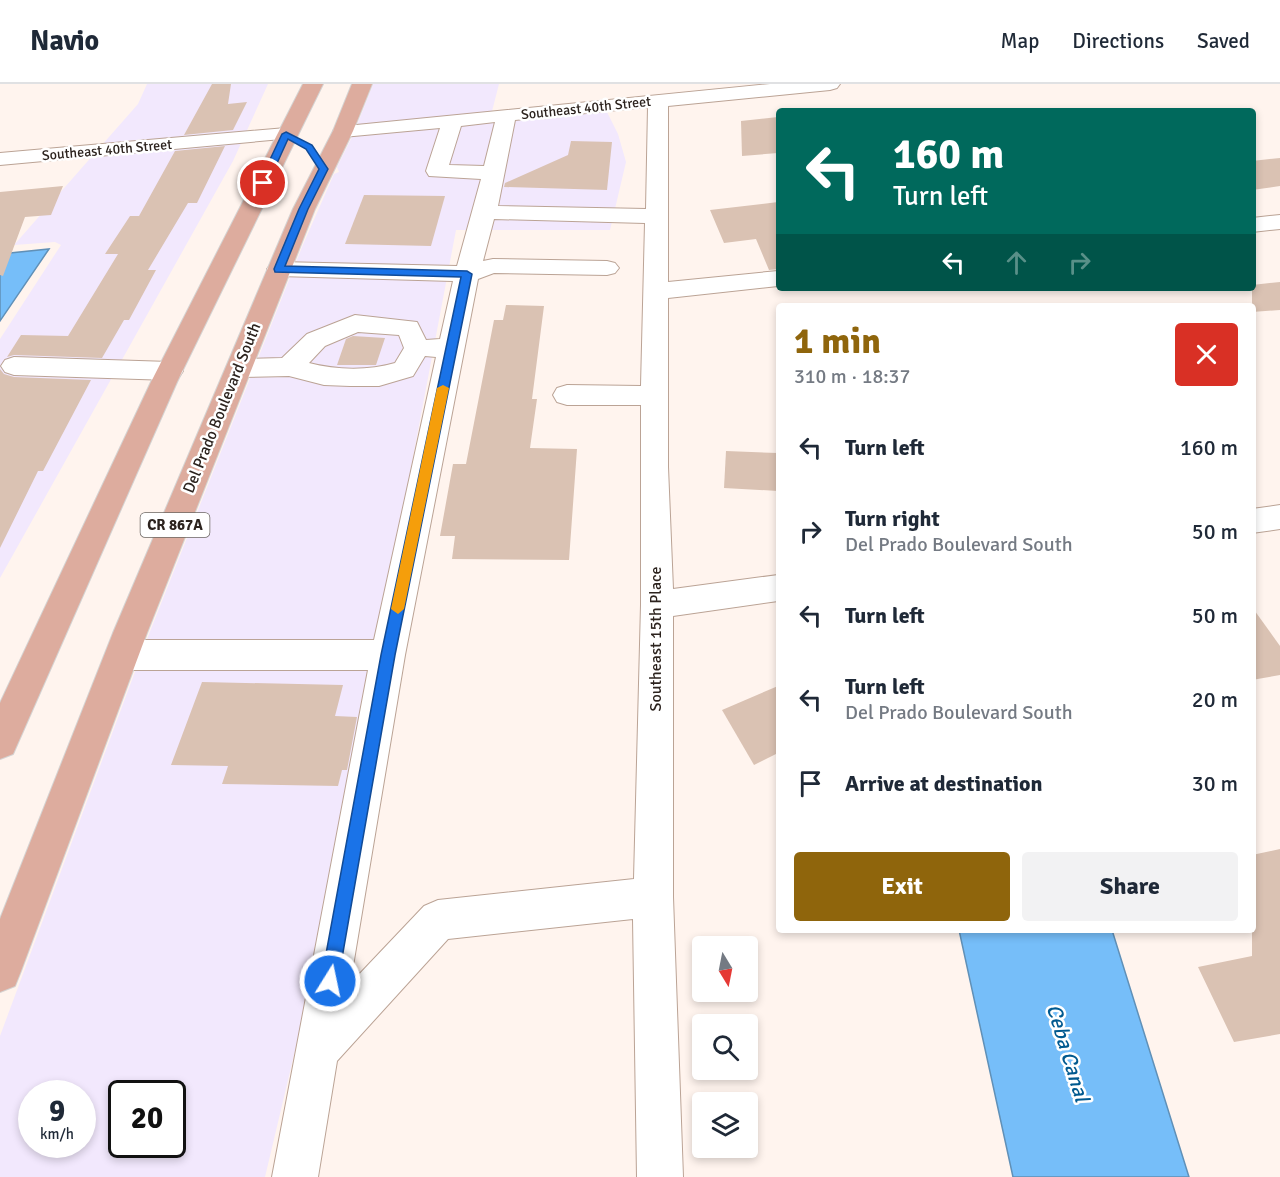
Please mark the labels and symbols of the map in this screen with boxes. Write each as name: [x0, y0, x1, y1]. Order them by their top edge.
street label: Southeast 40th Street: [520, 93, 652, 123]
street label: Southeast 40th Street: [41, 136, 173, 164]
pin: [237, 157, 288, 208]
street label: Del Prado Boulevard South: [179, 320, 265, 496]
road number: CR 867A: [140, 513, 210, 537]
street label: Southeast 15th Place: [646, 567, 666, 711]
north arrow: [692, 936, 758, 1002]
position arrow: [298, 949, 362, 1013]
water label: Ceba Canal: [1041, 1001, 1096, 1107]
speed limit sign: 20: [108, 1080, 186, 1158]

